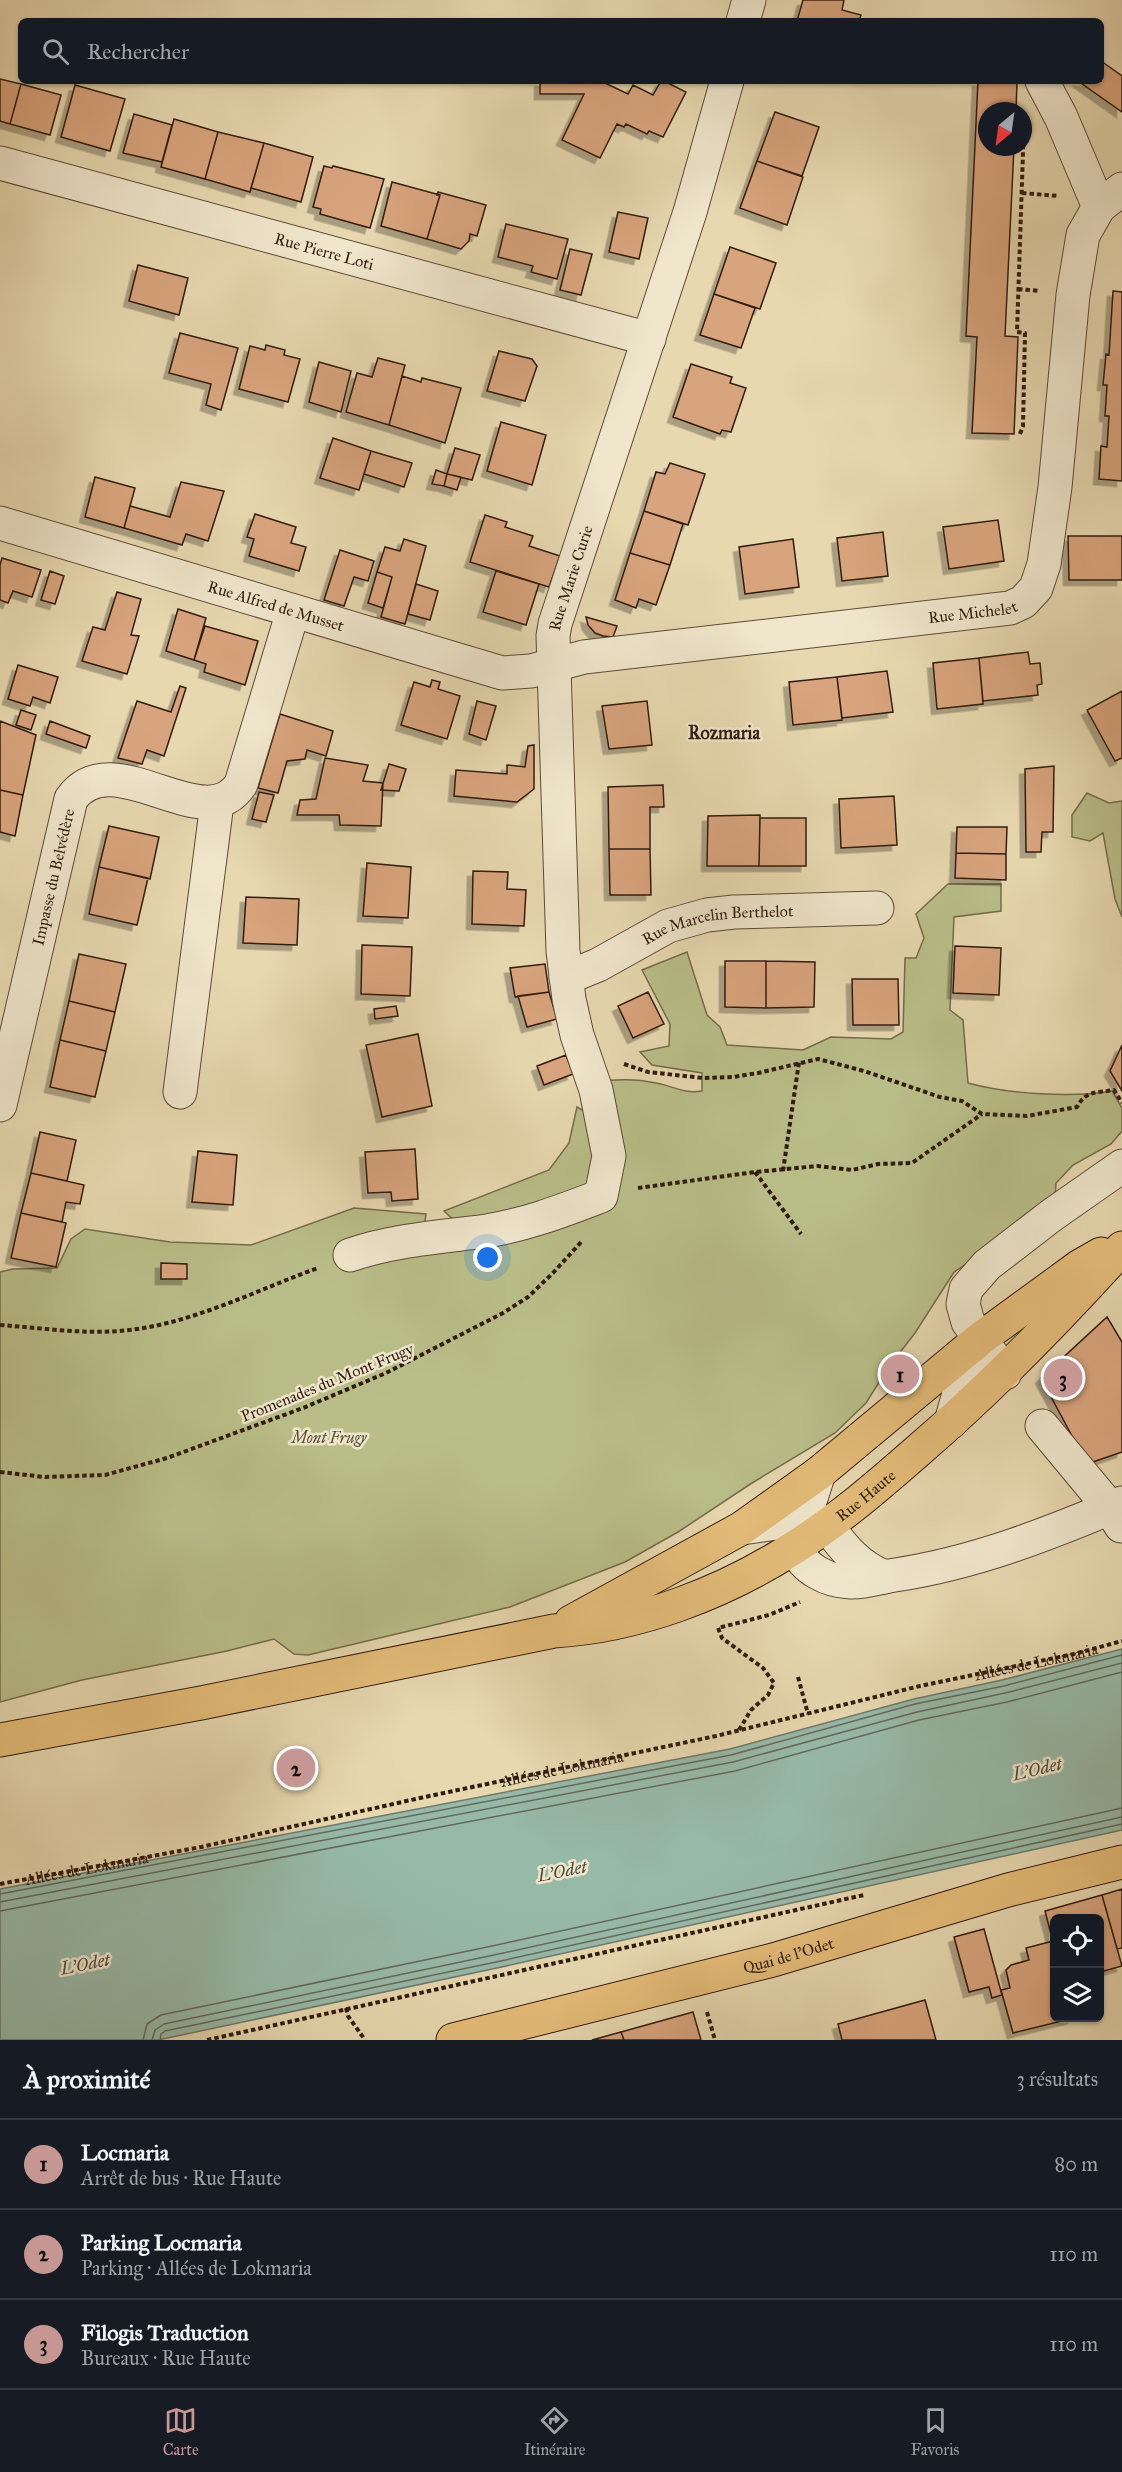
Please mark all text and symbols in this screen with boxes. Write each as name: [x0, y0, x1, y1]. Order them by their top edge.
search box: [18, 18, 1104, 84]
icon: search: [39, 35, 72, 68]
text: Rechercher: [87, 38, 189, 65]
north arrow: [978, 102, 1032, 156]
street label: Rue Pierre Loti: [272, 229, 376, 274]
street label: Rue Marie Curie: [545, 523, 597, 632]
street label: Rue Alfred de Musset: [205, 577, 347, 635]
street label: Rue Michelet: [927, 597, 1021, 627]
district label: Rozmaria: [688, 722, 760, 744]
street label: Impasse du Belvédère: [28, 807, 78, 947]
street label: Rue Marcelin Berthelot: [639, 901, 794, 949]
your location: [473, 1243, 502, 1272]
street label: Promenades du Mont Frugy: [238, 1339, 417, 1427]
pin: 1: [880, 1352, 920, 1396]
pin: 3: [1044, 1356, 1082, 1400]
park label: Mont Frugy: [289, 1428, 368, 1447]
street label: Rue Haute: [832, 1466, 900, 1526]
street label: Allées de Lokmaria: [972, 1639, 1100, 1685]
pin: 2: [276, 1746, 316, 1790]
street label: Allées de Lokmaria: [498, 1747, 626, 1791]
water label: L'Odet: [1009, 1752, 1065, 1786]
street label: Allées de Lokmaria: [22, 1848, 150, 1889]
water label: L'Odet: [535, 1855, 590, 1887]
map controls: [1050, 1914, 1104, 2022]
button: locate: [1050, 1914, 1104, 1968]
street label: Quai de l'Odet: [741, 1933, 836, 1977]
water label: L'Odet: [58, 1948, 113, 1980]
button: layers: [1050, 1968, 1104, 2022]
text: À proximité: [24, 2063, 150, 2095]
text: 3 résultats: [1017, 2067, 1098, 2091]
text: Locmaria: [81, 2139, 169, 2166]
text: 1: [40, 2152, 47, 2176]
text: 80 m: [1055, 2152, 1098, 2176]
text: Arrêt de bus · Rue Haute: [81, 2166, 281, 2190]
text: Parking Locmaria: [81, 2229, 242, 2256]
text: 2: [39, 2242, 48, 2266]
text: 110 m: [1050, 2242, 1098, 2266]
text: Parking · Allées de Lokmaria: [81, 2256, 312, 2280]
text: Filogis Traduction: [81, 2319, 249, 2346]
text: 3: [40, 2332, 48, 2356]
text: 110 m: [1050, 2332, 1098, 2356]
text: Bureaux · Rue Haute: [81, 2346, 251, 2370]
tab: Carte: [163, 2404, 199, 2459]
tab: Itinéraire: [524, 2404, 585, 2459]
tab: Favoris: [911, 2404, 959, 2459]

